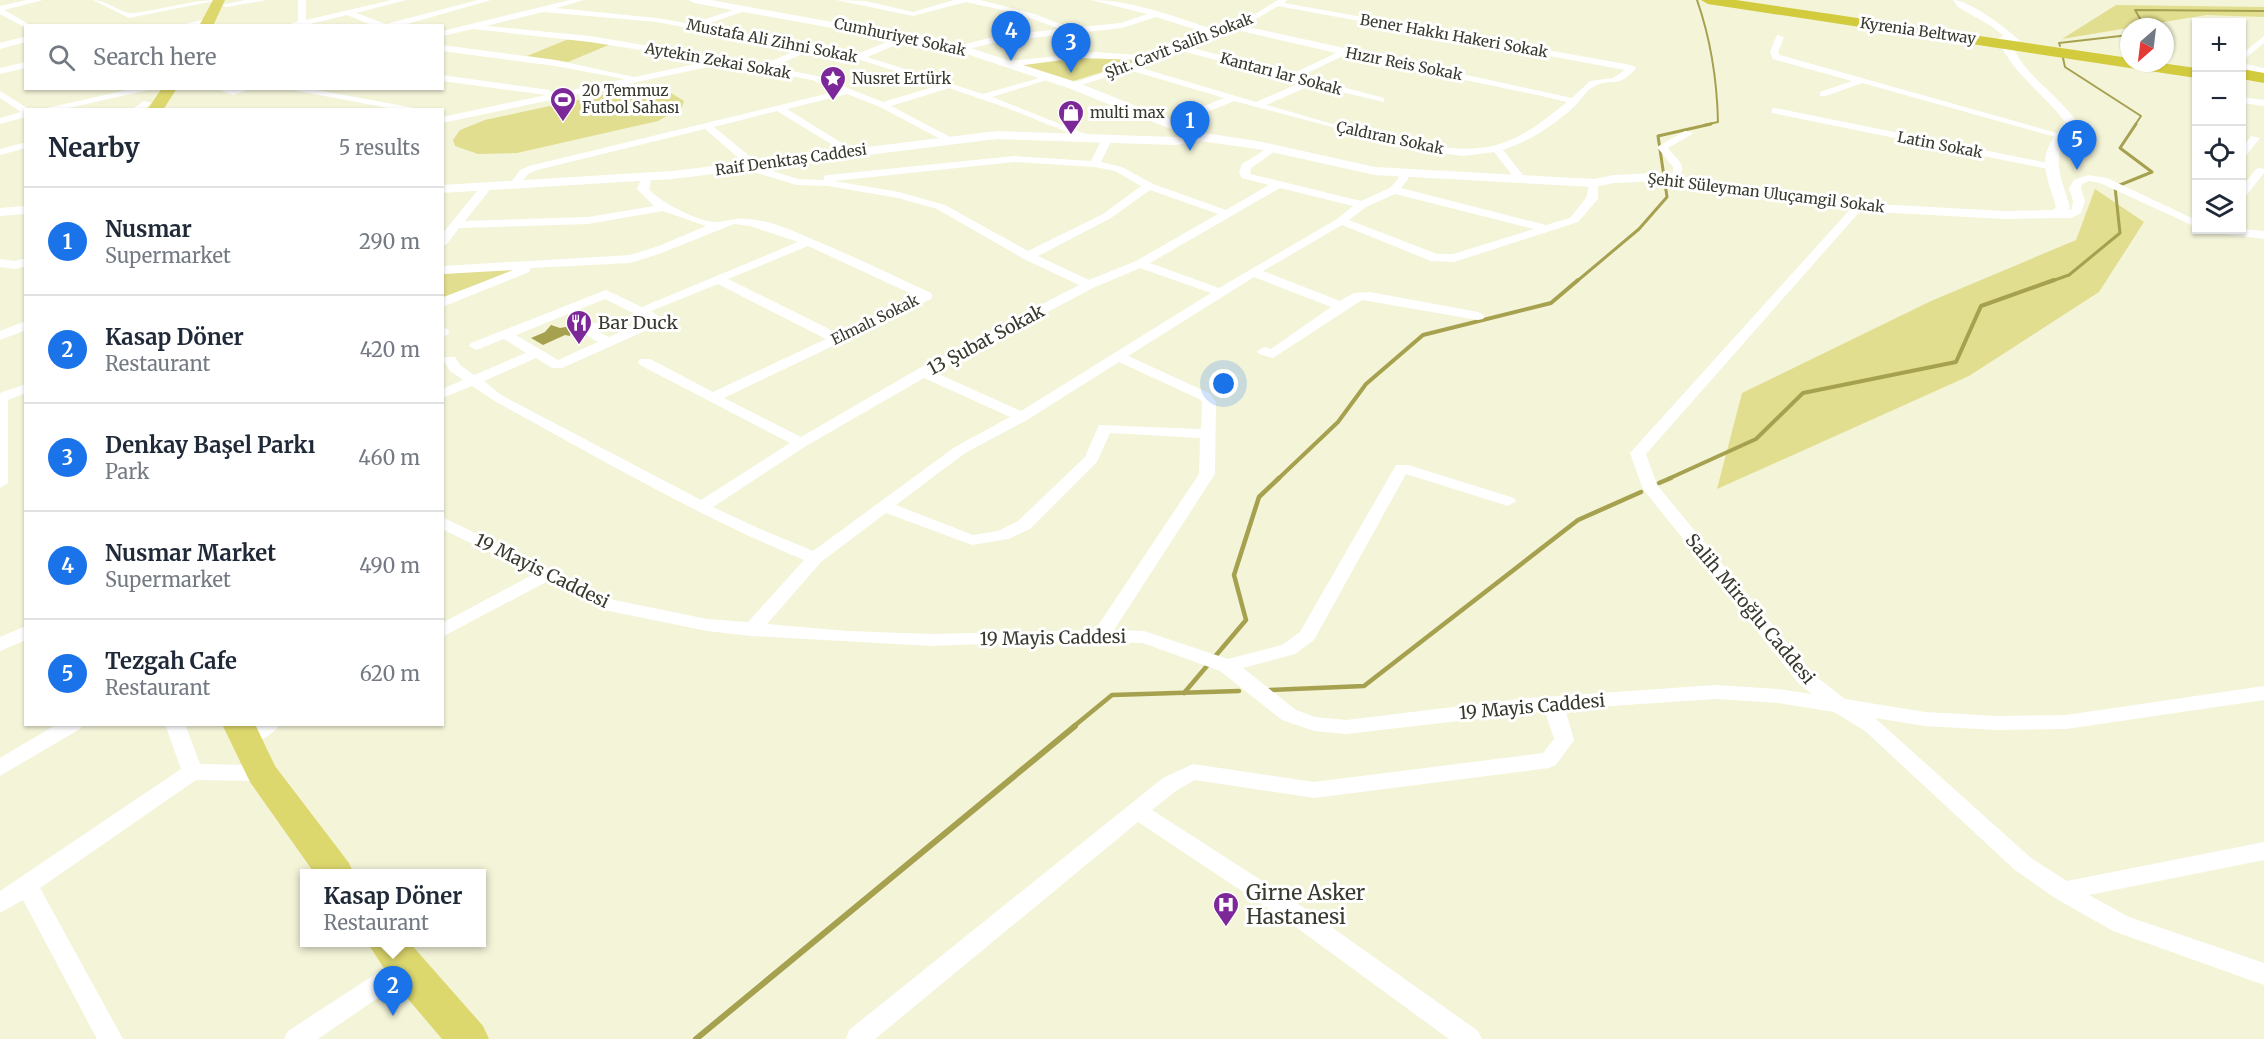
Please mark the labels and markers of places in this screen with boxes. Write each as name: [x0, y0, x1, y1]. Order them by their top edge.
pin: 4: [992, 11, 1030, 61]
pin: 3: [1052, 23, 1090, 73]
place icon: Nusret Ertürk: [818, 64, 848, 102]
place label: Nusret Ertürk: [852, 69, 951, 88]
place label: 20 Temmuz Futbol Sahası: [582, 81, 680, 117]
sports icon: 20 Temmuz Futbol Sahası: [548, 85, 578, 123]
shop icon: multi max: [1056, 98, 1086, 136]
pin: 1: [1170, 102, 1210, 151]
place label: multi max: [1090, 103, 1165, 122]
pin: 5: [2058, 120, 2096, 170]
restaurant icon: Bar Duck: [564, 308, 594, 346]
place label: Bar Duck: [598, 311, 678, 334]
place label: Girne Asker Hastanesi: [1246, 879, 1365, 930]
hospital icon: Girne Asker Hastanesi: [1211, 890, 1241, 928]
pin: 2: [374, 966, 412, 1016]

